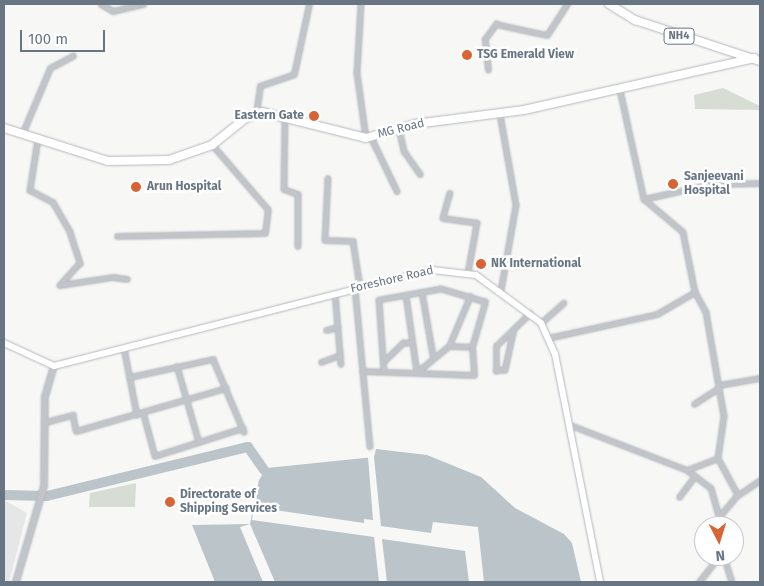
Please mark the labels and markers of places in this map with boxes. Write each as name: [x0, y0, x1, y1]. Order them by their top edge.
place label: TSG Emerald View: [477, 48, 574, 62]
marker: TSG Emerald View: [461, 49, 473, 61]
place label: Eastern Gate: [235, 109, 304, 123]
marker: Eastern Gate: [308, 110, 320, 122]
place label: Sanjeevani Hospital: [684, 170, 744, 198]
marker: Sanjeevani Hospital: [666, 177, 680, 191]
marker: Arun Hospital: [129, 180, 143, 194]
place label: Arun Hospital: [147, 180, 221, 194]
place label: NK International: [491, 257, 581, 271]
marker: NK International: [475, 258, 487, 270]
place label: Directorate of Shipping Services: [180, 488, 277, 516]
marker: Directorate of Shipping Services: [164, 496, 176, 508]

